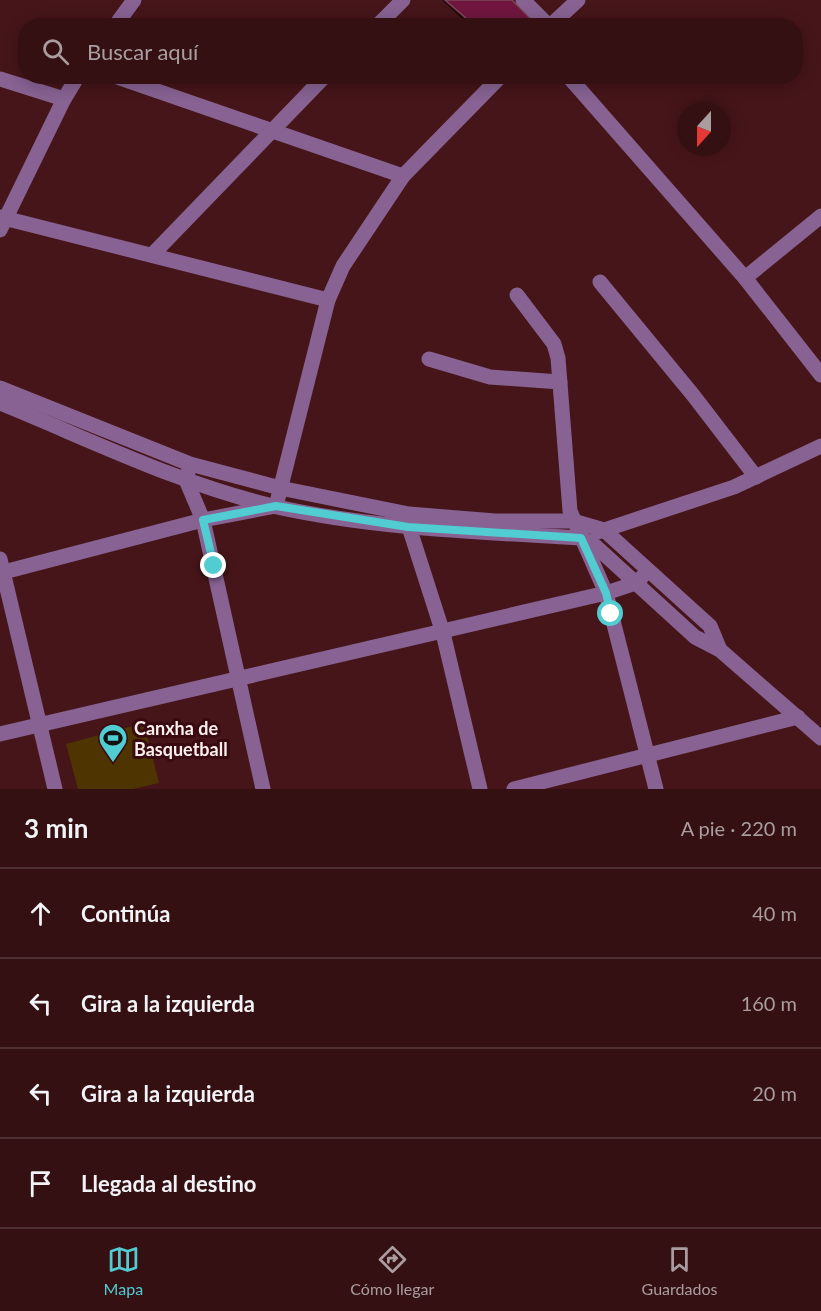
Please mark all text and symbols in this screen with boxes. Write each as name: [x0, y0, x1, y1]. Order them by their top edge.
search box: [18, 18, 803, 84]
icon: search: [39, 35, 72, 68]
text: Buscar aquí: [87, 38, 198, 65]
north arrow: [677, 102, 731, 156]
route end: [200, 552, 226, 578]
route start: [597, 600, 623, 626]
place label: Canxha de Basquetball: [134, 717, 228, 760]
sports icon: Canxha de Basquetball: [97, 722, 129, 764]
text: 3 min: [24, 812, 88, 844]
text: A pie · 220 m: [681, 816, 797, 840]
icon: ahead: [24, 897, 57, 930]
text: Continúa: [81, 900, 170, 927]
text: 40 m: [752, 901, 797, 925]
icon: left: [24, 987, 57, 1020]
text: Gira a la izquierda: [81, 990, 255, 1017]
text: 160 m: [741, 991, 797, 1015]
icon: left: [24, 1077, 57, 1110]
text: Gira a la izquierda: [81, 1080, 255, 1107]
text: 20 m: [752, 1081, 797, 1105]
icon: arrive: [24, 1167, 57, 1200]
text: Llegada al destino: [81, 1170, 257, 1197]
tab: Mapa: [104, 1243, 143, 1298]
tab: Cómo llegar: [350, 1243, 434, 1298]
tab: Guardados: [642, 1243, 717, 1298]

